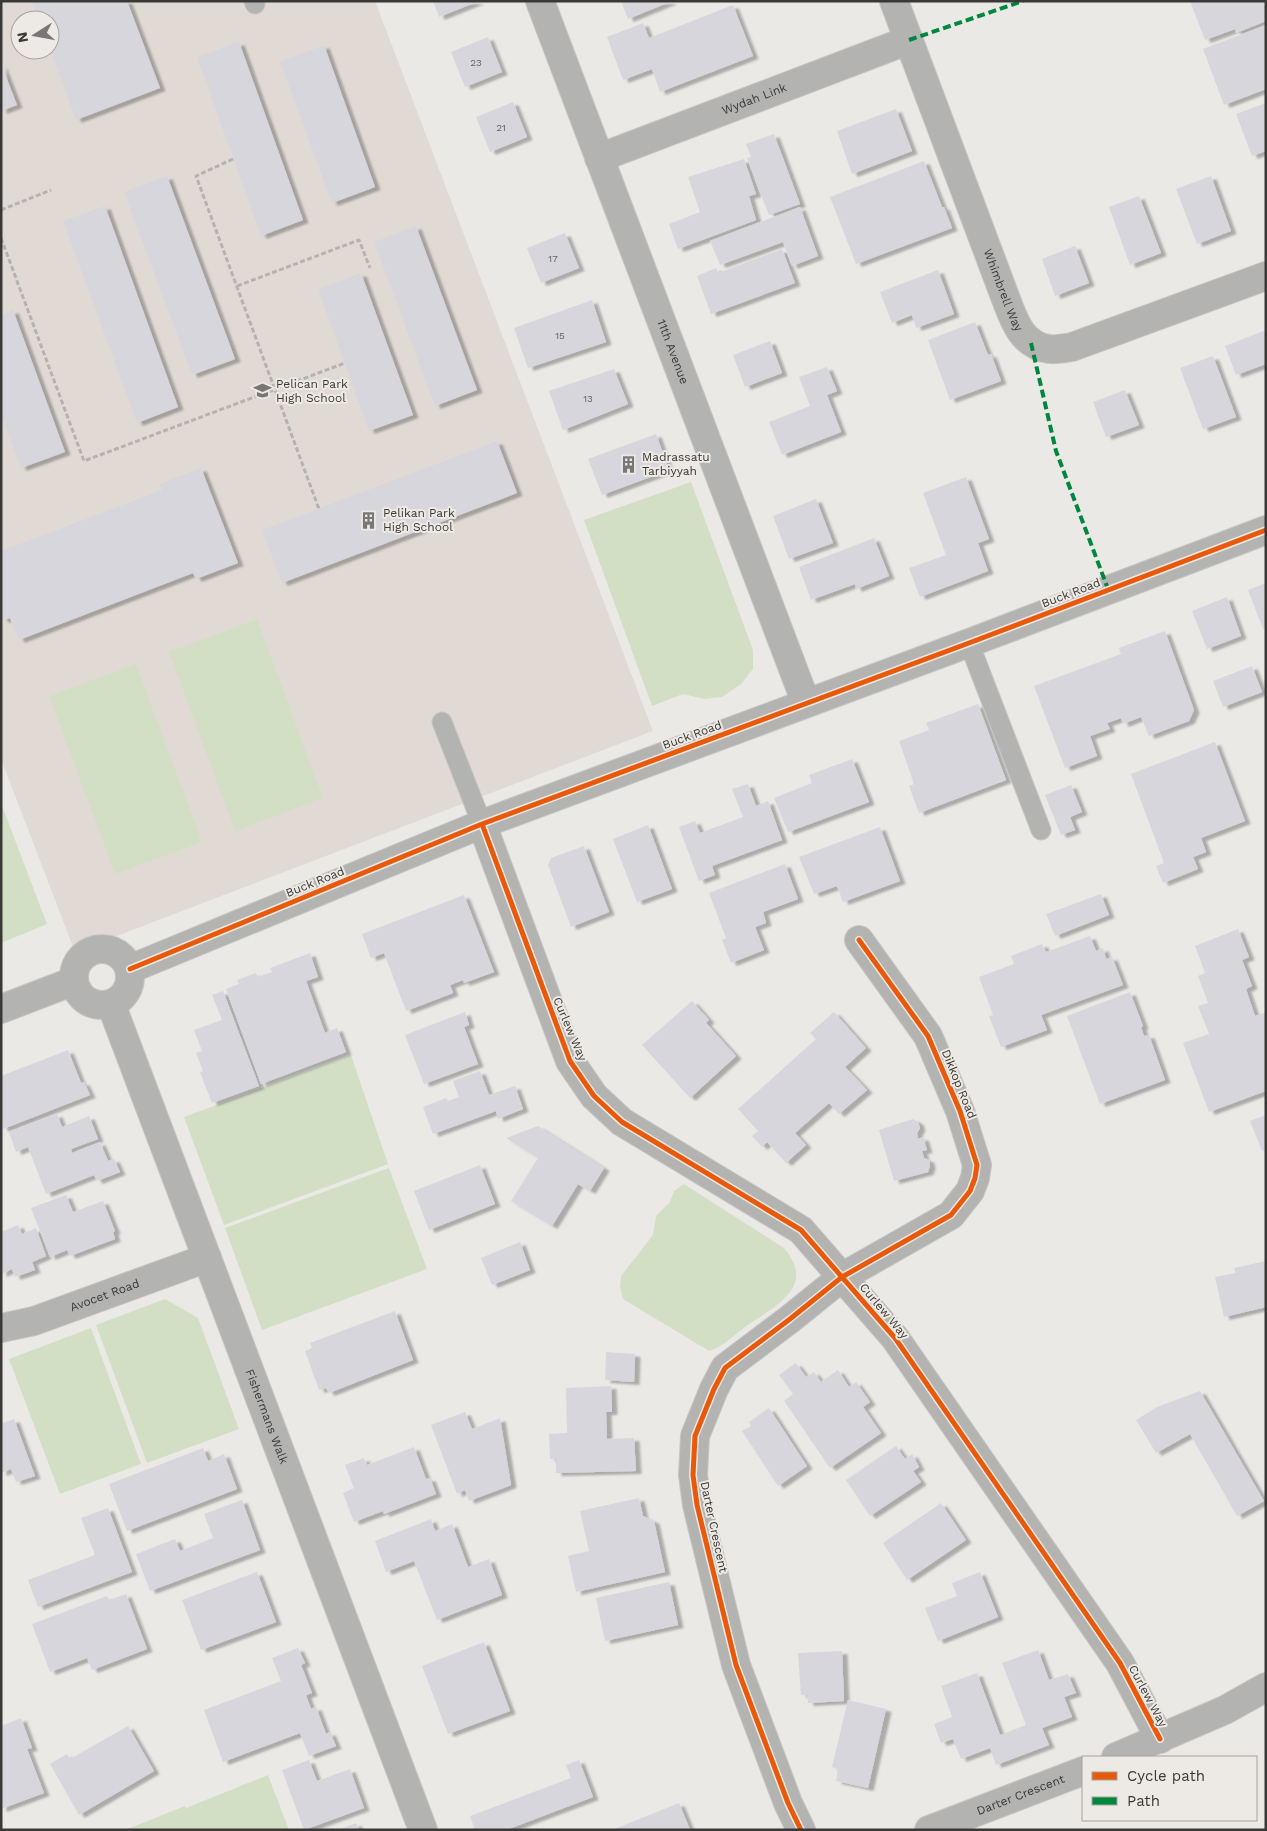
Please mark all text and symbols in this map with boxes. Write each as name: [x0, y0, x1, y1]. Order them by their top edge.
north arrow: [10, 10, 60, 60]
text: N: [13, 31, 31, 44]
house number: 23: [470, 57, 482, 68]
street label: Wydah Link: [720, 80, 789, 118]
house number: 21: [496, 122, 506, 133]
street label: Whimbrell Way: [981, 247, 1026, 335]
house number: 17: [548, 253, 558, 264]
street label: 11th Avenue: [654, 317, 691, 386]
house number: 15: [555, 330, 565, 341]
place label: Pelican Park High School: [276, 377, 348, 405]
school or university icon: Pelican Park High School: [252, 381, 272, 401]
house number: 13: [583, 393, 593, 404]
place label: Madrassatu Tarbiyyah: [642, 450, 710, 478]
building icon: Madrassatu Tarbiyyah: [618, 454, 638, 474]
place label: Pelikan Park High School: [383, 506, 455, 534]
building icon: Pelikan Park High School: [359, 510, 379, 530]
street label: Buck Road: [1040, 575, 1102, 611]
street label: Buck Road: [661, 718, 723, 752]
street label: Buck Road: [284, 864, 346, 900]
street label: Curlew Way: [550, 995, 590, 1064]
street label: Dikkop Road: [939, 1047, 979, 1121]
street label: Avocet Road: [68, 1276, 141, 1314]
street label: Curlew Way: [857, 1280, 912, 1342]
street label: Fishermans Walk: [243, 1367, 291, 1466]
street label: Darter Crescent: [697, 1480, 731, 1574]
street label: Curlew Way: [1126, 1663, 1171, 1730]
legend: [1082, 1756, 1257, 1821]
text: Cycle path: [1127, 1767, 1205, 1785]
street label: Darter Crescent: [975, 1772, 1066, 1818]
text: Path: [1127, 1792, 1160, 1810]

